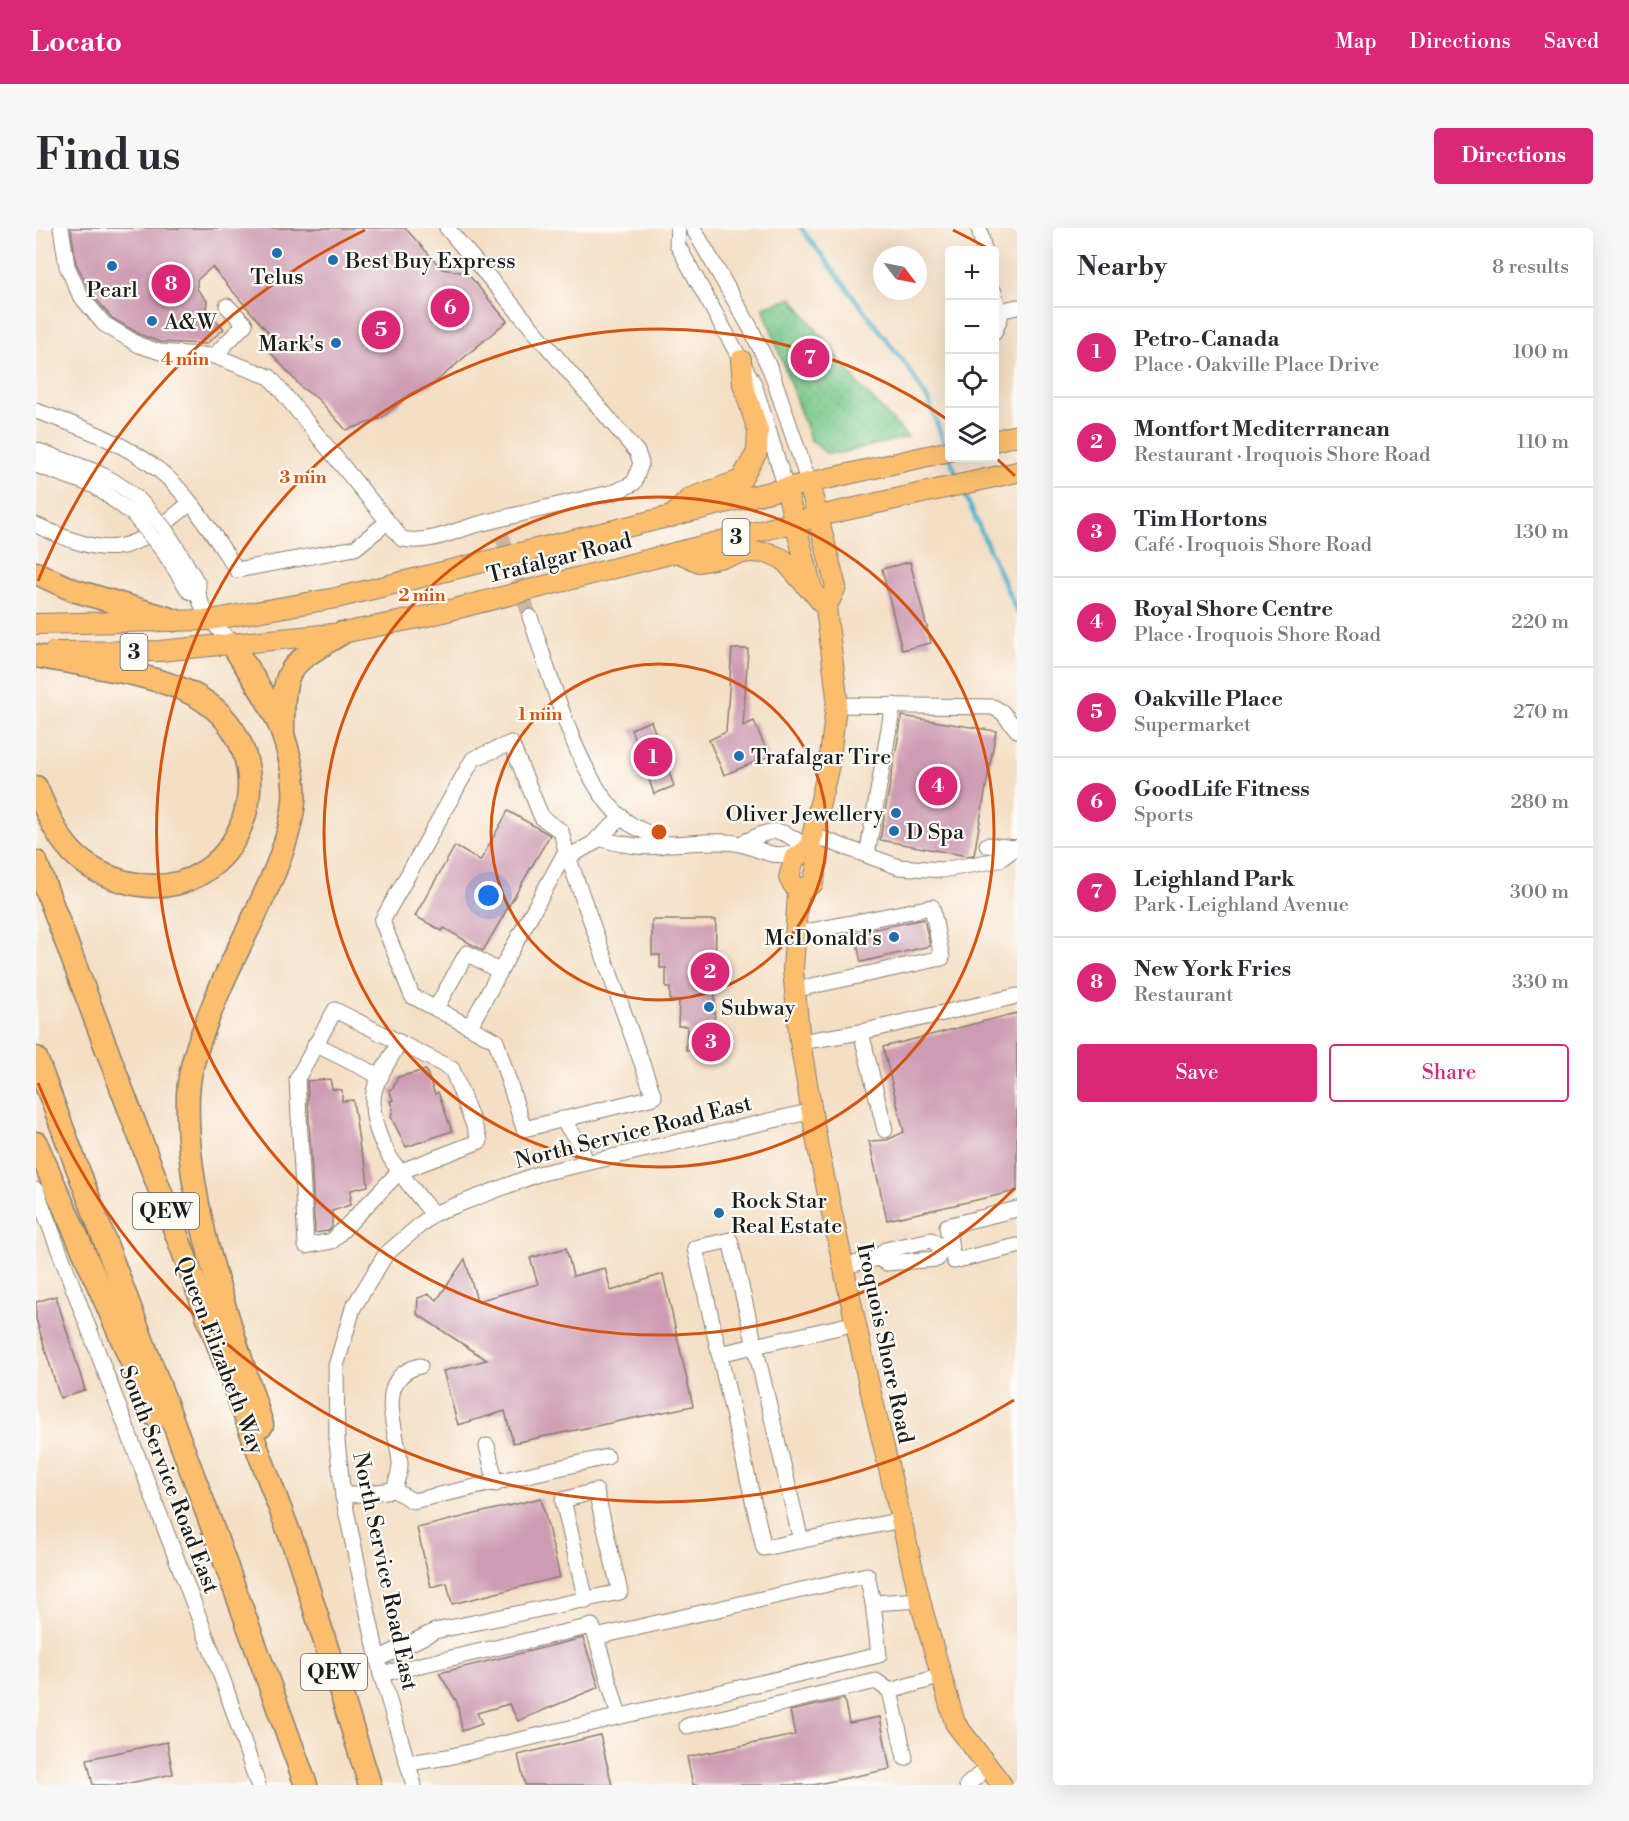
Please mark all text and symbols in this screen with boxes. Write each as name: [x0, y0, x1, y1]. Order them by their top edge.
text: Locato: [30, 25, 122, 60]
text: Map: [1335, 29, 1377, 55]
text: Directions: [1410, 29, 1511, 55]
text: Saved: [1544, 29, 1599, 55]
button: Directions: [1434, 128, 1593, 184]
text: Find us: [36, 130, 180, 183]
marker: Telus: [270, 246, 284, 260]
north arrow: [873, 246, 927, 300]
map controls: [945, 246, 999, 462]
button: +: [945, 246, 999, 300]
place label: Best Buy Express: [344, 248, 516, 275]
text: Nearby: [1077, 251, 1167, 283]
marker: Best Buy Express: [326, 253, 340, 267]
text: 8 results: [1492, 255, 1569, 280]
marker: Pearl: [105, 259, 119, 273]
pin: 8: [152, 262, 190, 306]
place label: Telus: [250, 264, 304, 291]
place label: Pearl: [86, 277, 138, 304]
pin: 6: [430, 286, 470, 331]
button: −: [945, 300, 999, 354]
pin: 5: [362, 308, 400, 352]
place label: A&W: [163, 309, 218, 336]
marker: A&W: [145, 314, 159, 328]
text: Petro-Canada: [1134, 326, 1279, 353]
place label: Mark's: [258, 331, 324, 358]
marker: Mark's: [329, 336, 343, 350]
pin: 7: [790, 336, 830, 380]
text: 1: [1092, 340, 1101, 365]
text: 100 m: [1513, 340, 1569, 365]
text: 4 min: [161, 348, 209, 371]
text: Place · Oakville Place Drive: [1134, 353, 1379, 378]
button: locate: [945, 354, 999, 408]
button: layers: [945, 408, 999, 462]
text: Montfort Mediterranean: [1134, 416, 1390, 443]
text: 2: [1090, 430, 1103, 455]
text: 110 m: [1517, 430, 1569, 455]
text: Restaurant · Iroquois Shore Road: [1134, 443, 1430, 468]
text: 3 min: [280, 466, 326, 489]
text: Tim Hortons: [1134, 506, 1267, 533]
road number: 3: [722, 519, 750, 555]
text: 3: [1090, 520, 1103, 545]
text: 130 m: [1514, 520, 1569, 545]
street label: Trafalgar Road: [484, 527, 635, 589]
text: Café · Iroquois Shore Road: [1134, 533, 1372, 558]
text: 2 min: [398, 584, 446, 607]
text: Royal Shore Centre: [1134, 596, 1333, 623]
text: 4: [1090, 610, 1103, 635]
text: 220 m: [1511, 610, 1569, 635]
text: Place · Iroquois Shore Road: [1134, 623, 1381, 648]
road number: 3: [120, 634, 148, 670]
text: Oakville Place: [1134, 686, 1283, 713]
text: 5: [1090, 700, 1103, 725]
text: 270 m: [1513, 700, 1569, 725]
text: 1 min: [518, 703, 562, 726]
text: Supermarket: [1134, 713, 1251, 738]
pin: 1: [634, 734, 672, 780]
place label: Trafalgar Tire: [751, 744, 891, 771]
marker: Trafalgar Tire: [732, 749, 746, 763]
pin: 4: [918, 764, 958, 808]
text: GoodLife Fitness: [1134, 776, 1310, 803]
text: 6: [1090, 790, 1103, 815]
text: 280 m: [1510, 790, 1569, 815]
place label: Oliver Jewellery: [726, 801, 884, 828]
text: Sports: [1134, 803, 1193, 828]
marker: Oliver Jewellery: [889, 806, 903, 820]
place label: D Spa: [906, 819, 965, 846]
centre of rings: [649, 822, 669, 842]
marker: D Spa: [887, 824, 901, 838]
text: Leighland Park: [1134, 866, 1295, 893]
text: 7: [1091, 880, 1102, 905]
text: 300 m: [1510, 880, 1569, 905]
your location: [474, 881, 503, 910]
text: Park · Leighland Avenue: [1134, 893, 1349, 918]
place label: McDonald's: [764, 925, 882, 952]
marker: McDonald's: [887, 930, 901, 944]
pin: 2: [690, 950, 730, 994]
text: New York Fries: [1134, 956, 1291, 983]
text: 8: [1090, 970, 1103, 995]
text: 330 m: [1512, 970, 1569, 995]
text: Restaurant: [1134, 983, 1233, 1008]
place label: Subway: [721, 995, 796, 1022]
marker: Subway: [702, 1000, 716, 1014]
pin: 3: [692, 1020, 730, 1064]
button: Save: [1077, 1044, 1317, 1102]
button: Share: [1329, 1044, 1569, 1102]
street label: North Service Road East: [512, 1090, 755, 1175]
place label: Rock Star Real Estate: [731, 1188, 842, 1240]
road number: QEW: [133, 1193, 199, 1229]
marker: Rock Star Real Estate: [712, 1206, 726, 1220]
street label: Iroquois Shore Road: [850, 1241, 919, 1446]
street label: Queen Elizabeth Way: [169, 1253, 270, 1459]
street label: South Service Road East: [113, 1362, 225, 1597]
street label: North Service Road East: [346, 1450, 423, 1693]
road number: QEW: [301, 1654, 367, 1690]

